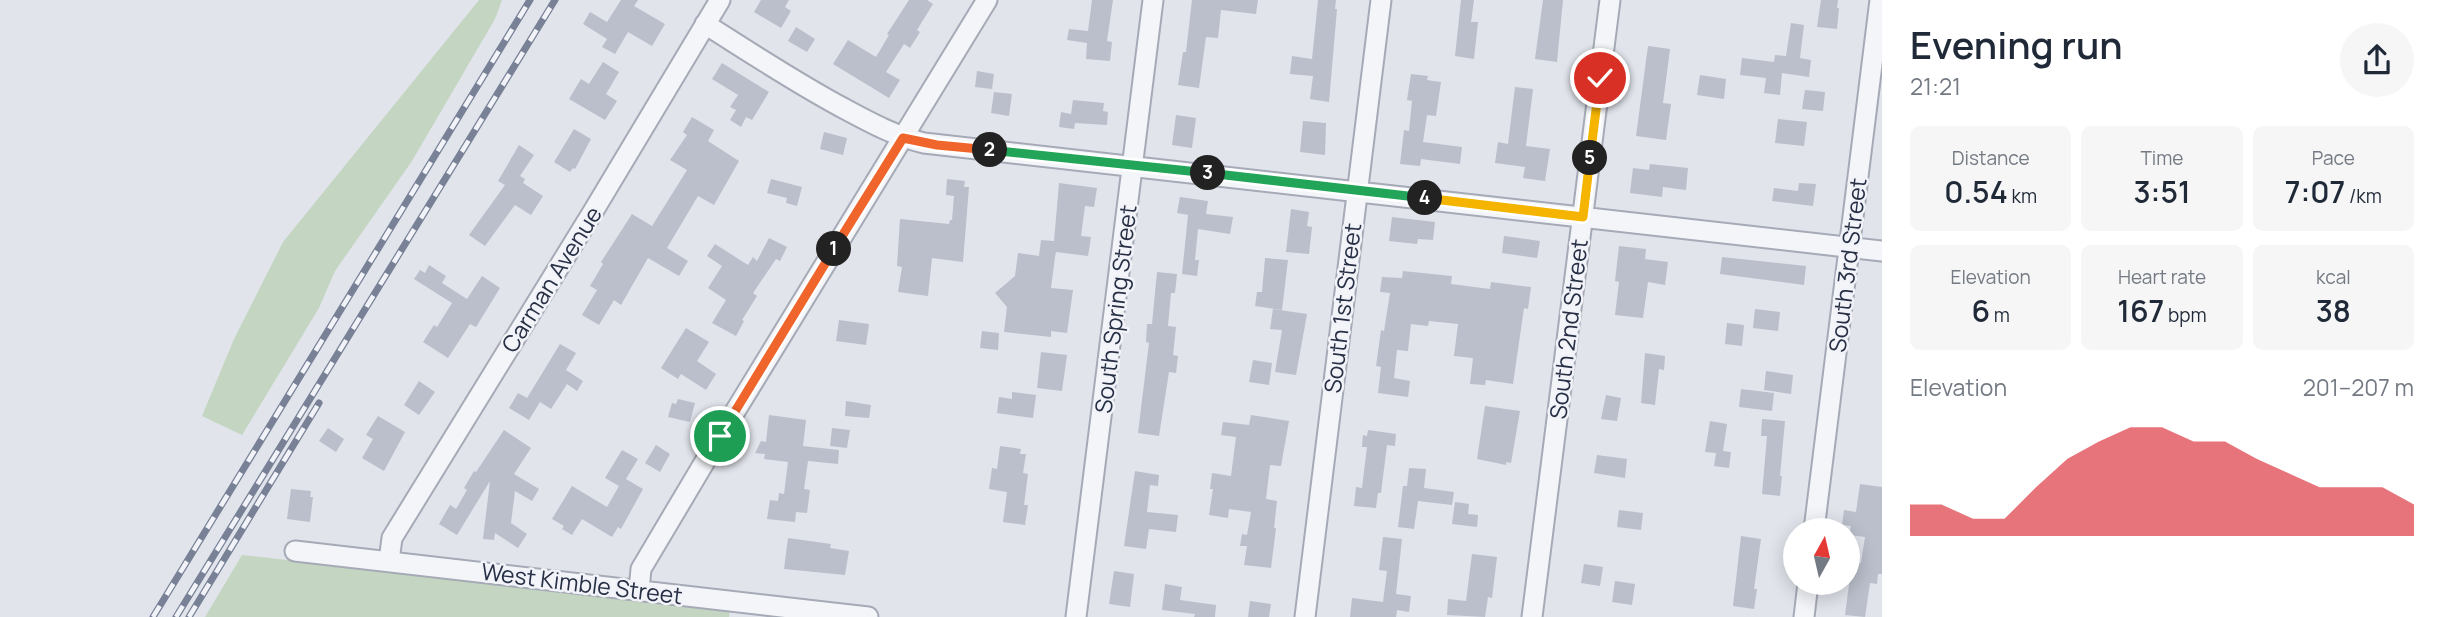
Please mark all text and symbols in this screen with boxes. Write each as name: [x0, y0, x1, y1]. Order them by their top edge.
text: Evening run: [1910, 18, 2123, 70]
button: share: [2340, 23, 2414, 97]
pin: [1570, 48, 1630, 108]
icon: check: [1581, 59, 1619, 97]
text: 21:21: [1910, 70, 1961, 102]
pin: 2: [972, 132, 1007, 168]
text: 2: [984, 136, 995, 162]
pin: 5: [1572, 140, 1608, 176]
text: 5: [1584, 144, 1595, 170]
text: Distance: [1952, 145, 2030, 171]
text: Time: [2141, 145, 2183, 171]
text: Pace: [2312, 145, 2355, 171]
pin: 3: [1190, 156, 1226, 190]
text: 3: [1202, 159, 1213, 185]
text: 0.54: [1944, 171, 2008, 212]
text: 3:51: [2133, 171, 2191, 212]
text: 7:07: [2285, 171, 2345, 212]
street label: South 3rd Street: [1820, 176, 1874, 354]
pin: 4: [1408, 180, 1442, 216]
text: km: [2008, 183, 2037, 209]
text: /km: [2345, 183, 2382, 209]
text: 4: [1419, 184, 1430, 210]
street label: Carman Avenue: [493, 200, 609, 358]
street label: South Spring Street: [1086, 203, 1144, 415]
street label: South 1st Street: [1316, 221, 1368, 395]
pin: 1: [816, 232, 852, 266]
text: 1: [829, 235, 838, 261]
street label: South 2nd Street: [1541, 237, 1595, 421]
text: Elevation: [1951, 264, 2031, 290]
text: Heart rate: [2118, 264, 2206, 290]
text: kcal: [2316, 264, 2351, 290]
text: 6: [1971, 290, 1990, 331]
text: 167: [2117, 290, 2164, 331]
text: 38: [2316, 290, 2351, 331]
text: m: [1990, 302, 2010, 328]
text: bpm: [2164, 302, 2207, 328]
text: Elevation: [1910, 371, 2007, 403]
text: 201–207 m: [2303, 371, 2414, 403]
pin: [690, 406, 750, 466]
icon: arrive: [701, 417, 739, 455]
north arrow: [1783, 518, 1860, 595]
map controls: [1783, 518, 1860, 595]
street label: West Kimble Street: [480, 555, 684, 611]

